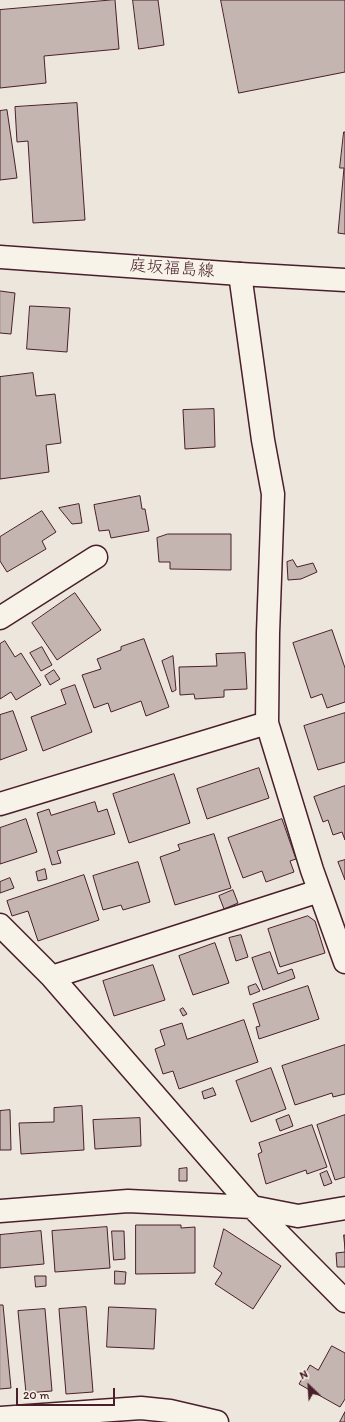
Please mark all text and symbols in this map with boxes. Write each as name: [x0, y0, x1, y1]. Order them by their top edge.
street label: 庭坂福島線: [129, 256, 215, 282]
north arrow: [289, 1366, 329, 1406]
text: N: [298, 1367, 310, 1382]
scale bar: [18, 1380, 117, 1406]
text: 20 m: [23, 1388, 50, 1402]

